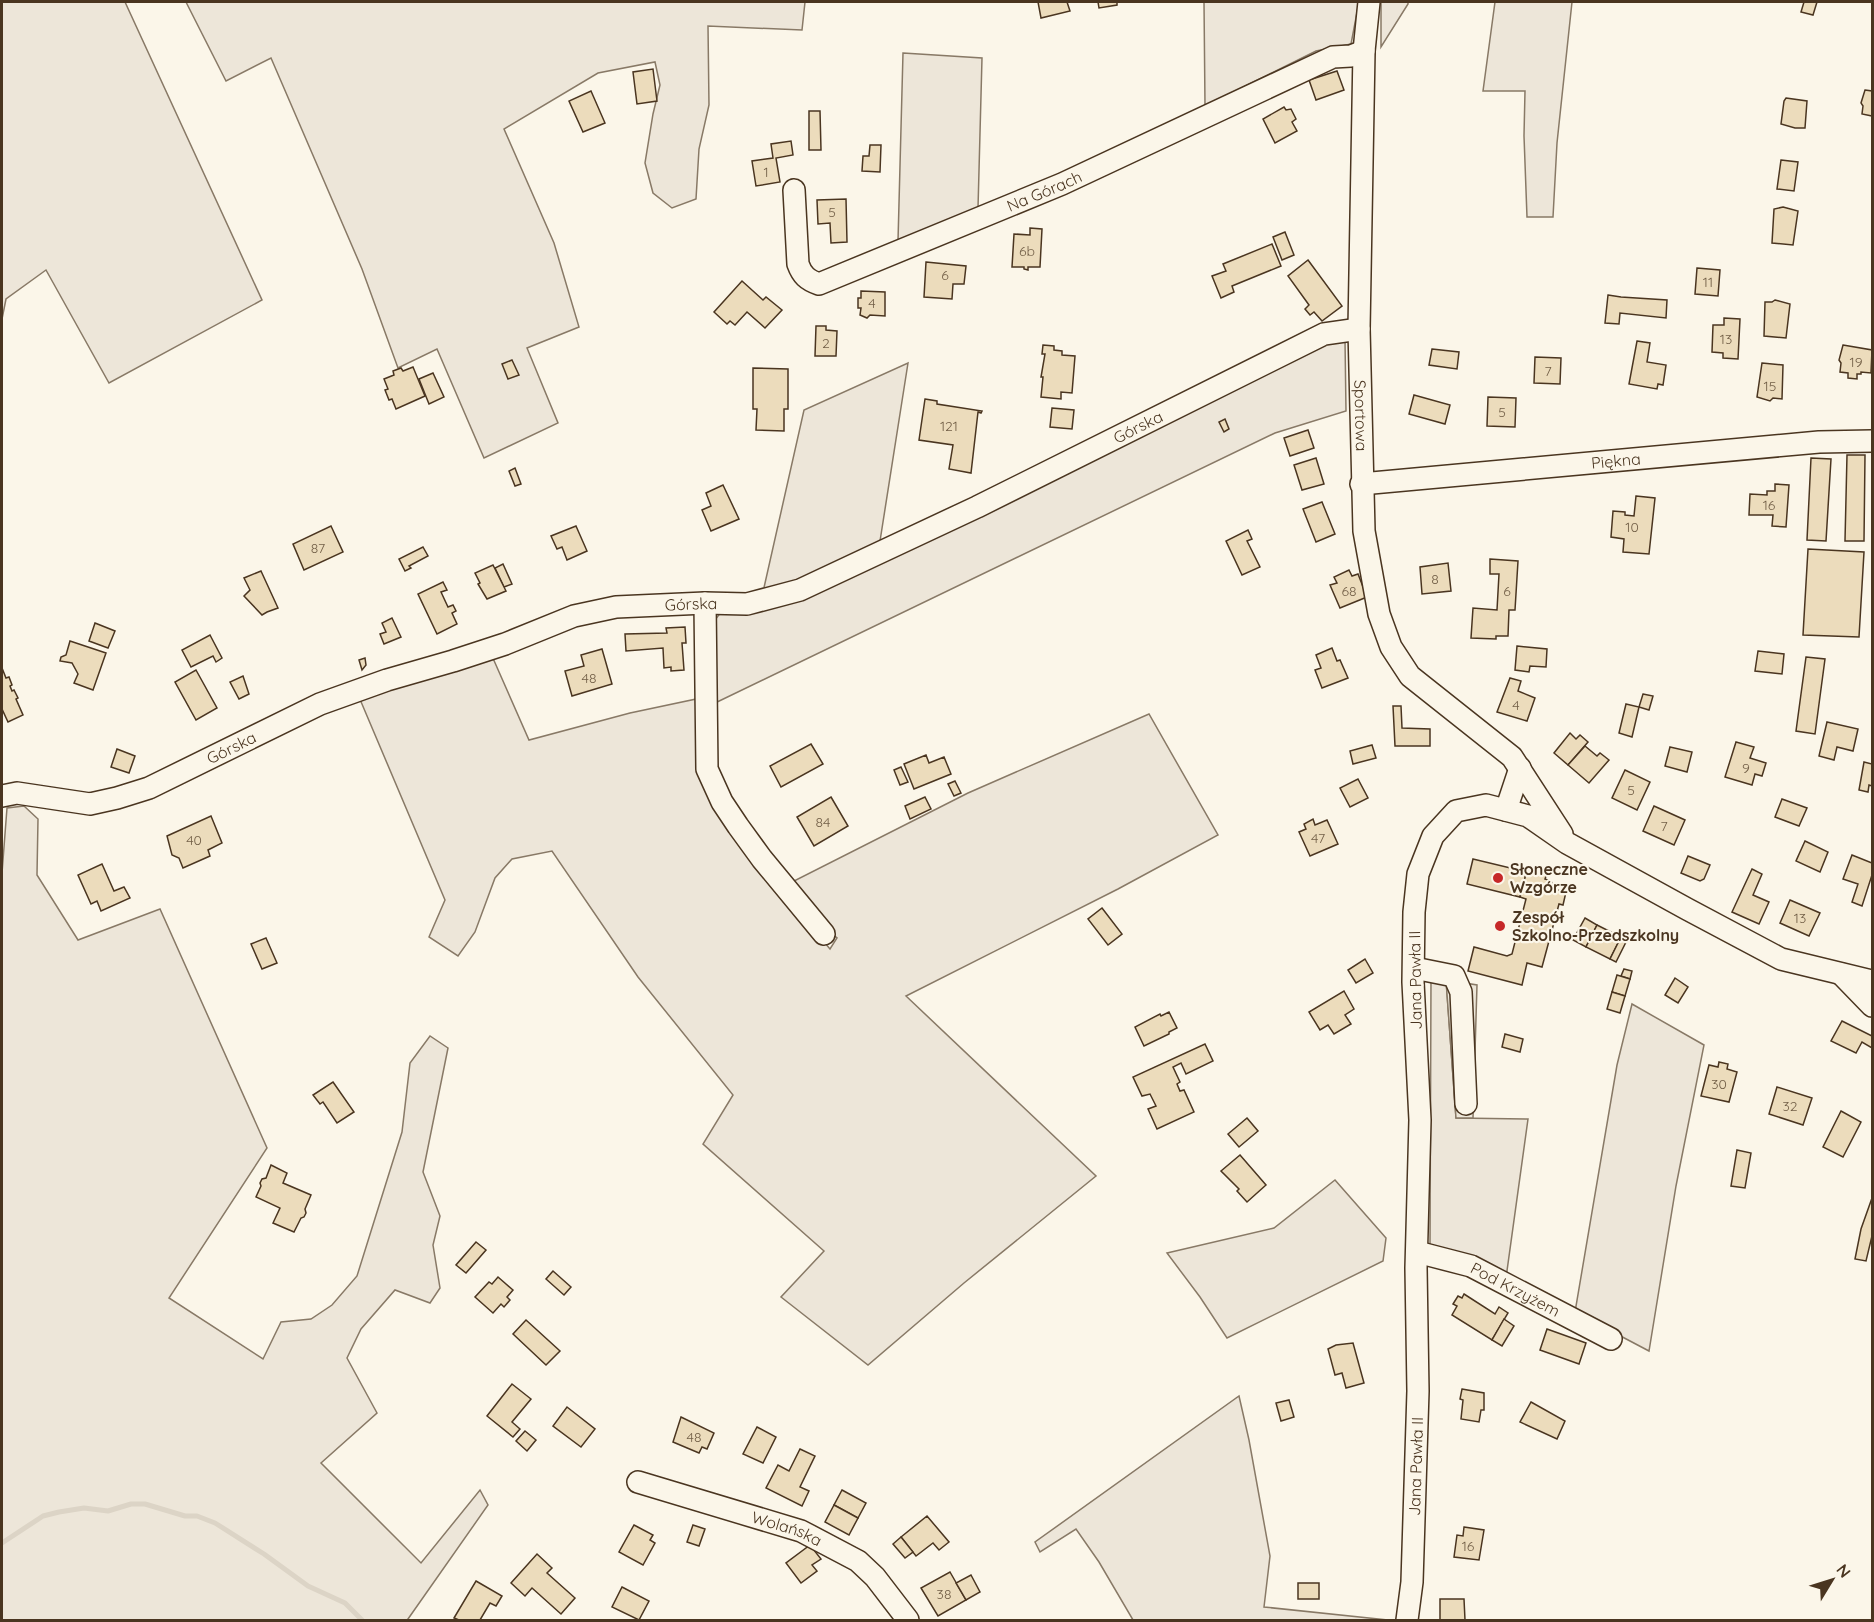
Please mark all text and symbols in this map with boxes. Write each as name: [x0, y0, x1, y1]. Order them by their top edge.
house number: 1: [763, 163, 769, 181]
street label: Na Górach: [1004, 166, 1085, 216]
house number: 5: [828, 203, 836, 221]
house number: 6b: [1019, 242, 1035, 260]
house number: 6: [941, 266, 949, 284]
house number: 11: [1703, 273, 1713, 291]
house number: 4: [868, 294, 876, 312]
house number: 13: [1720, 330, 1732, 348]
house number: 2: [822, 334, 830, 352]
house number: 19: [1850, 353, 1863, 371]
house number: 7: [1544, 362, 1552, 380]
house number: 15: [1764, 377, 1776, 395]
street label: Sportowa: [1350, 380, 1372, 452]
house number: 5: [1498, 403, 1506, 421]
street label: Górska: [1110, 406, 1166, 447]
house number: 121: [940, 417, 958, 435]
street label: Piękna: [1590, 448, 1642, 473]
house number: 16: [1763, 496, 1776, 514]
house number: 10: [1625, 518, 1639, 536]
house number: 87: [311, 539, 325, 557]
house number: 8: [1431, 570, 1439, 588]
house number: 68: [1341, 582, 1357, 600]
house number: 6: [1503, 582, 1511, 600]
street label: Górska: [664, 593, 718, 615]
house number: 48: [582, 669, 596, 687]
house number: 4: [1512, 696, 1520, 714]
street label: Górska: [203, 727, 259, 768]
house number: 9: [1742, 759, 1750, 777]
house number: 5: [1627, 781, 1635, 799]
house number: 84: [816, 813, 830, 831]
house number: 7: [1660, 817, 1668, 835]
house number: 47: [1311, 829, 1325, 847]
house number: 40: [186, 831, 202, 849]
place label: Słoneczne Wzgórze: [1510, 859, 1588, 897]
marker: Słoneczne Wzgórze: [1491, 871, 1505, 885]
place label: Zespół Szkolno-Przedszkolny: [1512, 907, 1679, 945]
house number: 13: [1794, 909, 1806, 927]
marker: Zespół Szkolno-Przedszkolny: [1493, 919, 1507, 933]
street label: Jana Pawła II: [1404, 930, 1426, 1030]
house number: 30: [1711, 1075, 1727, 1093]
house number: 32: [1782, 1097, 1798, 1115]
street label: Pod Krzyżem: [1467, 1258, 1564, 1321]
street label: Jana Pawła II: [1404, 1417, 1427, 1516]
house number: 48: [687, 1428, 701, 1446]
street label: Wolańska: [749, 1507, 825, 1550]
house number: 16: [1462, 1537, 1475, 1555]
north arrow: [1802, 1550, 1862, 1610]
text: N: [1832, 1560, 1855, 1582]
house number: 38: [937, 1585, 951, 1603]

